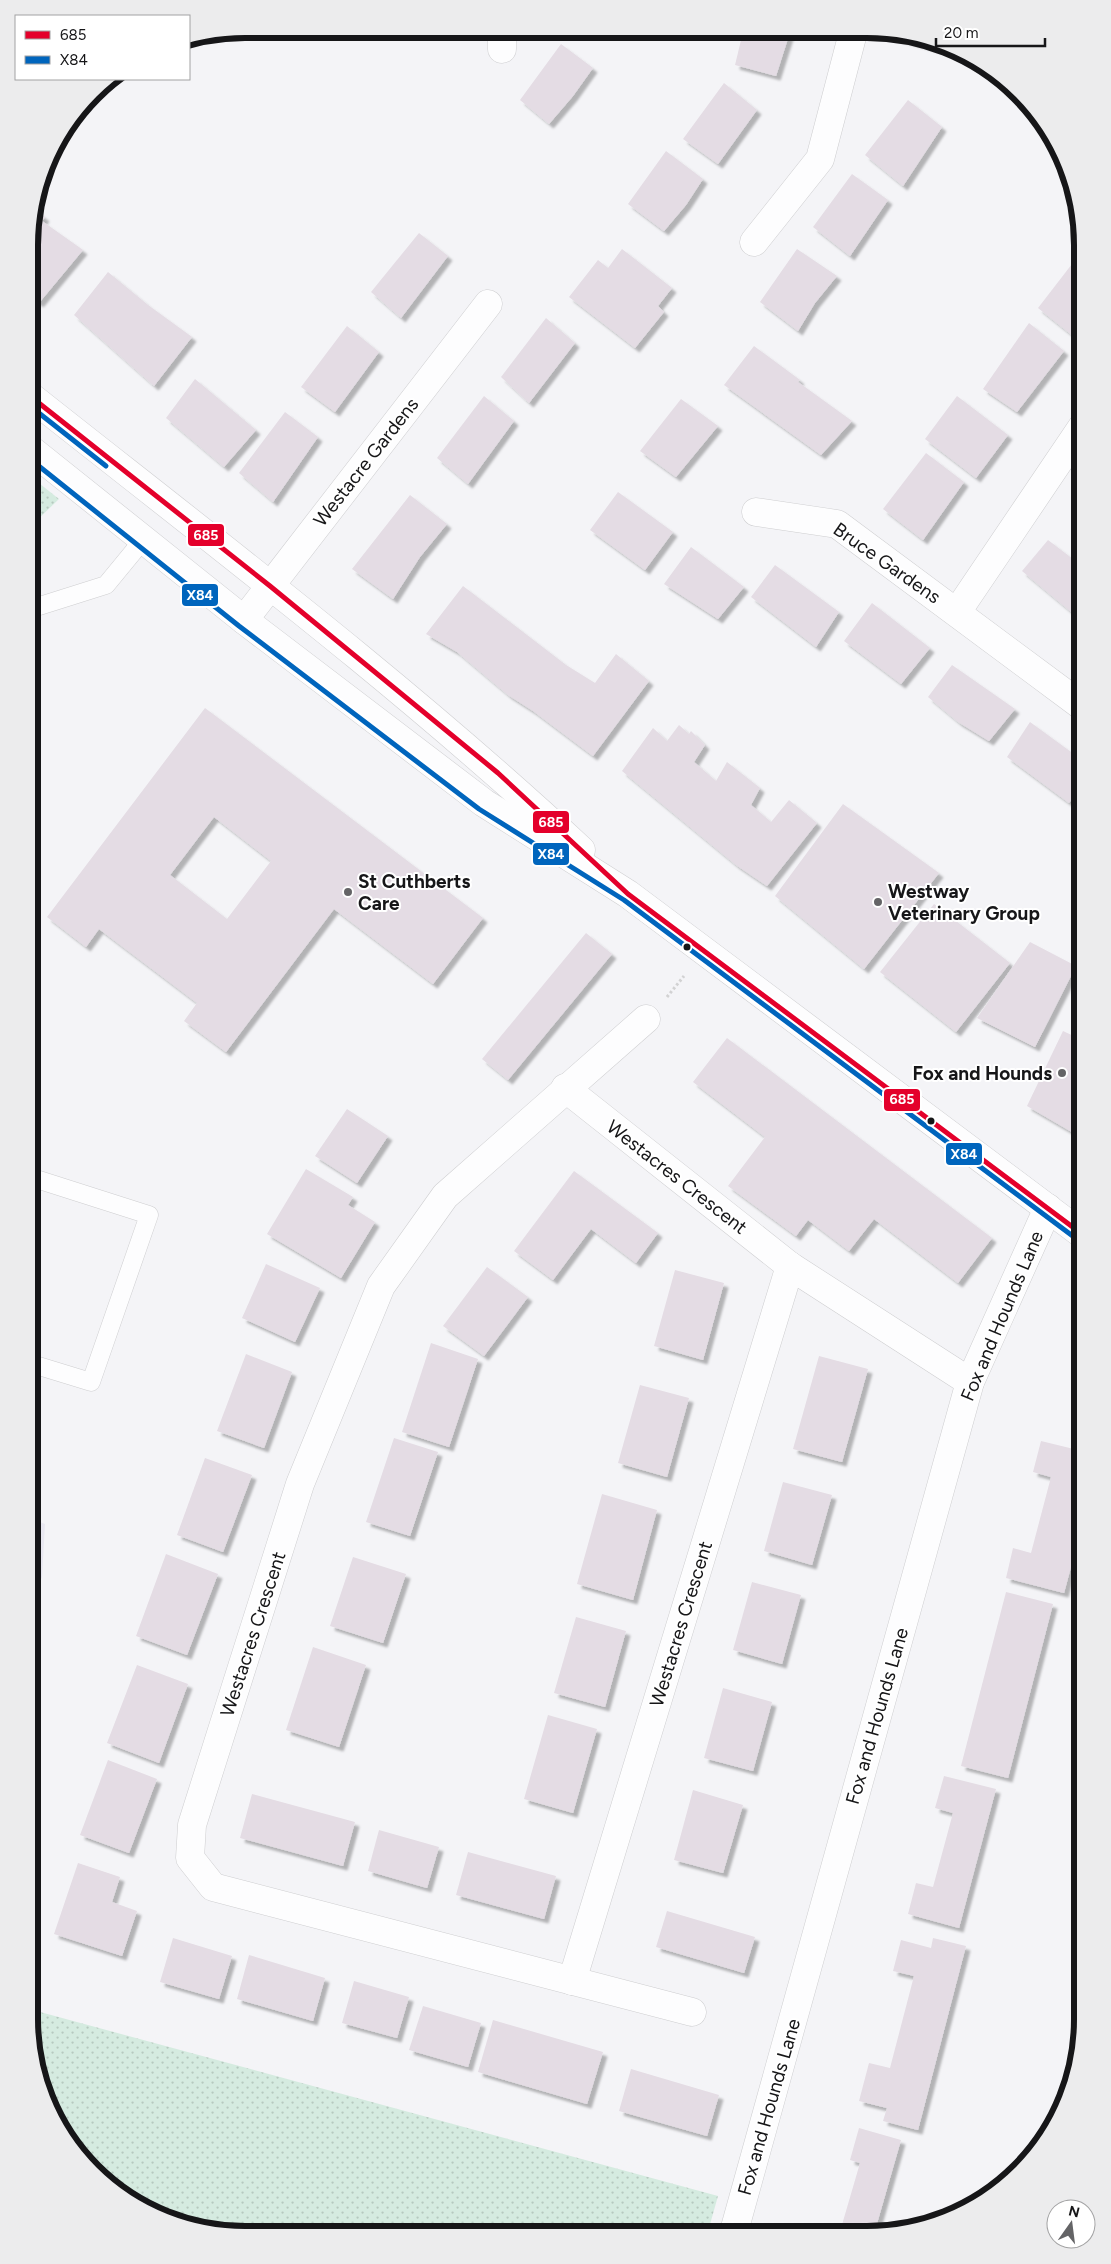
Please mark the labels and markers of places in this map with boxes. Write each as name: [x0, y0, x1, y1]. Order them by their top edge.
place label: St Cuthberts Care: [358, 870, 470, 915]
place label: Westway Veterinary Group: [888, 880, 1040, 925]
marker: St Cuthberts Care: [342, 886, 354, 898]
marker: Westway Veterinary Group: [872, 896, 884, 908]
unlabelled marker: [682, 942, 692, 952]
place label: Fox and Hounds: [912, 1062, 1052, 1085]
marker: Fox and Hounds: [1056, 1067, 1068, 1079]
unlabelled marker: [926, 1116, 936, 1126]

